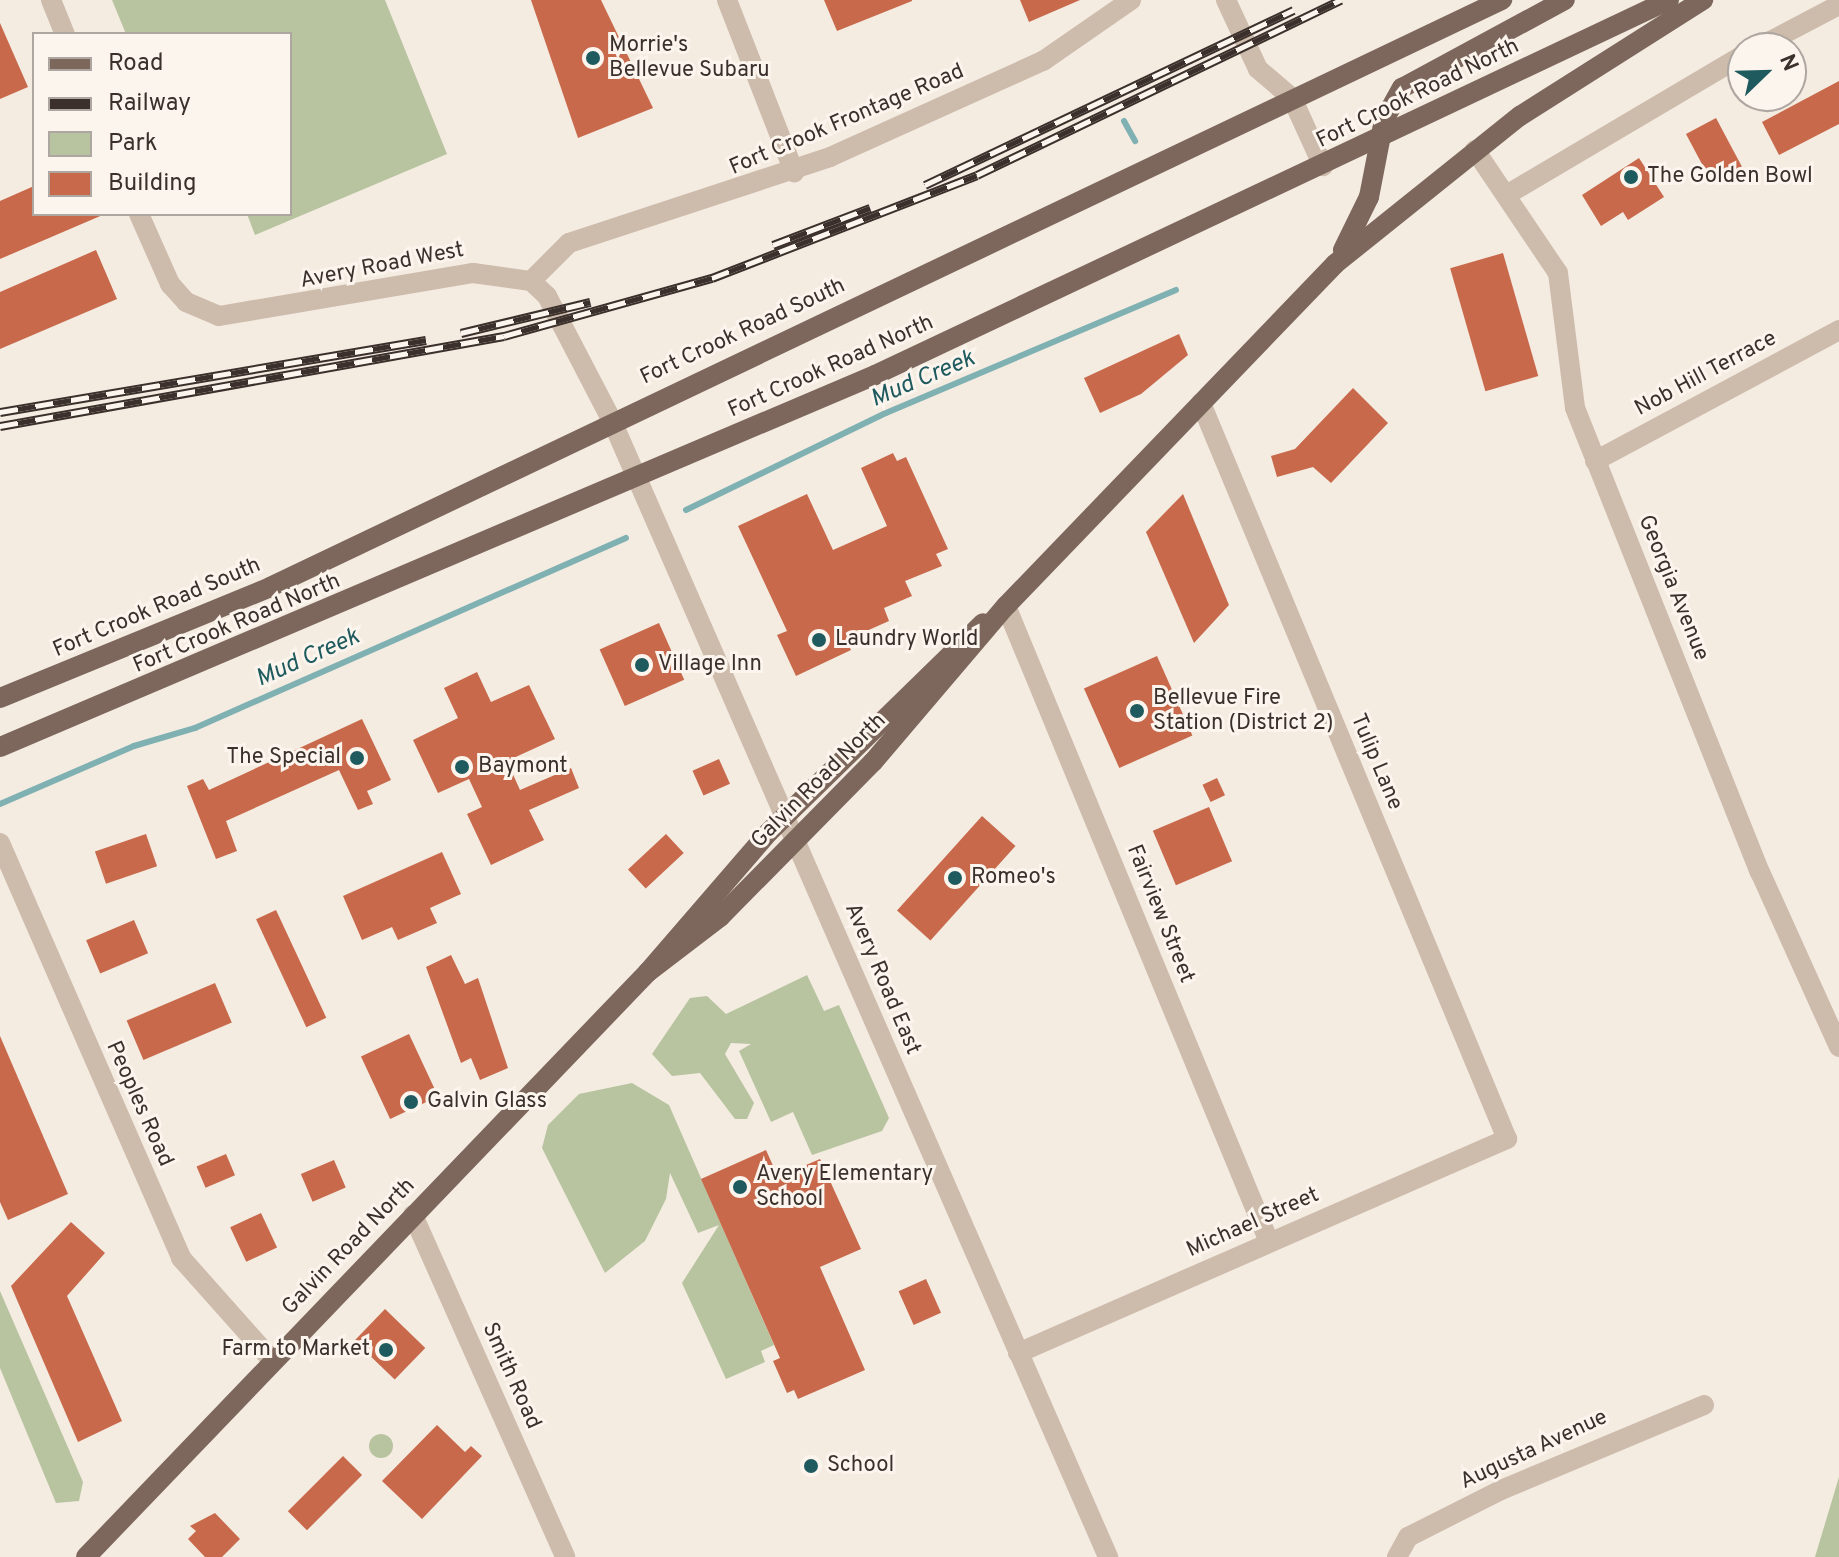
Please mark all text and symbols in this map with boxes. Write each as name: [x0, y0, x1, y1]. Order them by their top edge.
legend: [32, 32, 292, 216]
place label: Morrie's Bellevue Subaru: [609, 32, 770, 84]
north arrow: [1727, 32, 1807, 112]
street label: Fort Crook Road North: [1312, 33, 1524, 155]
text: Road: [108, 49, 164, 79]
marker: Morrie's Bellevue Subaru: [584, 49, 602, 67]
text: N: [1772, 51, 1803, 76]
street label: Fort Crook Frontage Road: [726, 59, 968, 181]
text: Railway: [108, 89, 191, 119]
text: Park: [108, 129, 158, 159]
place label: The Golden Bowl: [1647, 164, 1813, 190]
marker: The Golden Bowl: [1622, 168, 1640, 186]
text: Building: [108, 169, 197, 199]
street label: Avery Road West: [298, 237, 466, 295]
street label: Fort Crook Road South: [636, 273, 850, 391]
street label: Fort Crook Road North: [724, 310, 938, 424]
street label: Nob Hill Terrace: [1630, 325, 1782, 423]
water label: Mud Creek: [867, 345, 979, 415]
street label: Georgia Avenue: [1632, 511, 1714, 665]
street label: Fort Crook Road South: [49, 552, 265, 664]
street label: Fort Crook Road North: [130, 568, 344, 680]
water label: Mud Creek: [252, 623, 364, 695]
place label: Laundry World: [835, 627, 979, 653]
marker: Laundry World: [810, 631, 828, 649]
place label: Village Inn: [658, 652, 762, 678]
marker: Village Inn: [633, 656, 651, 674]
place label: Bellevue Fire Station (District 2): [1153, 685, 1333, 736]
marker: Bellevue Fire Station (District 2): [1128, 702, 1146, 720]
street label: Galvin Road North: [746, 708, 892, 854]
street label: Tulip Lane: [1344, 710, 1408, 814]
place label: The Special: [226, 745, 341, 771]
marker: The Special: [348, 749, 366, 767]
place label: Baymont: [478, 754, 568, 780]
marker: Baymont: [453, 758, 471, 776]
street label: Fairview Street: [1120, 841, 1200, 987]
place label: Romeo's: [971, 865, 1056, 891]
marker: Romeo's: [946, 869, 964, 887]
street label: Avery Road East: [838, 899, 926, 1059]
street label: Peoples Road: [100, 1037, 178, 1171]
place label: Galvin Glass: [427, 1089, 547, 1115]
marker: Galvin Glass: [402, 1093, 420, 1111]
place label: Avery Elementary School: [756, 1161, 933, 1212]
street label: Galvin Road North: [277, 1173, 421, 1321]
marker: Avery Elementary School: [731, 1178, 749, 1196]
street label: Michael Street: [1183, 1182, 1323, 1264]
street label: Smith Road: [476, 1319, 546, 1433]
place label: Farm to Market: [221, 1337, 370, 1363]
marker: Farm to Market: [377, 1341, 395, 1359]
street label: Augusta Avenue: [1456, 1404, 1612, 1496]
place label: School: [827, 1453, 894, 1479]
marker: School: [802, 1457, 820, 1475]

